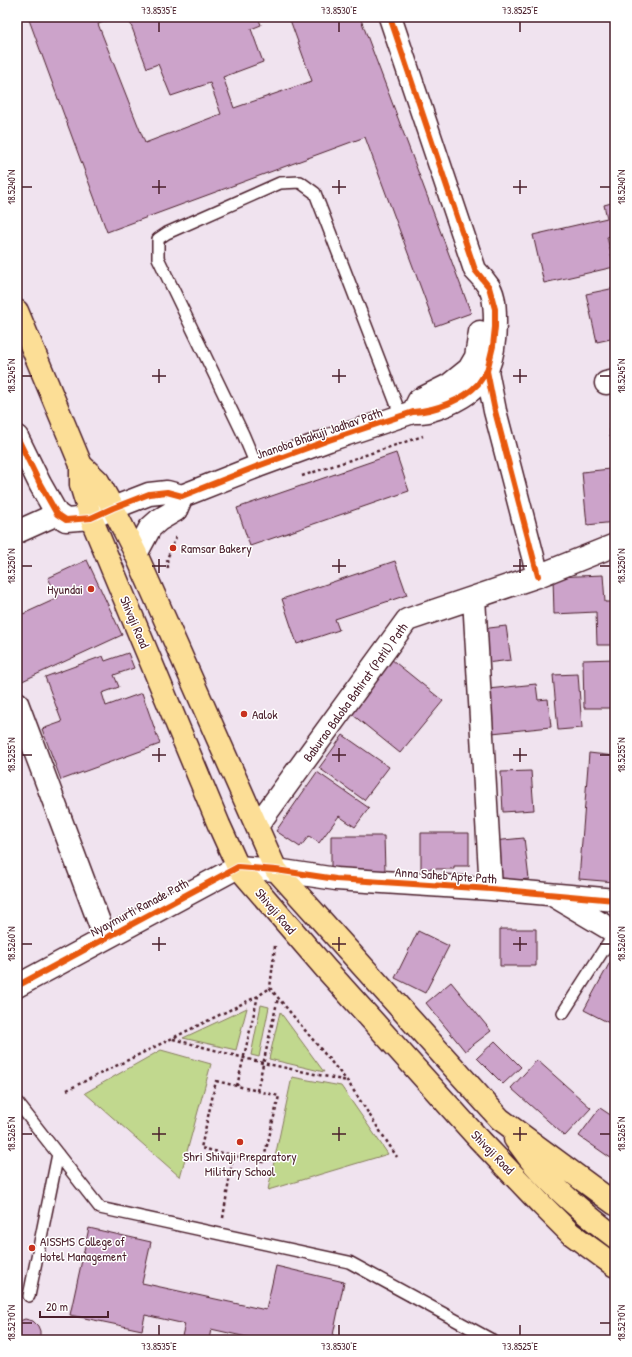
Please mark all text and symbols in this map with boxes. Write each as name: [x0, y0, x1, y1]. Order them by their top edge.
text: 73.8535°E: [141, 4, 177, 17]
text: 73.8530°E: [321, 4, 357, 17]
text: 73.8525°E: [502, 4, 538, 17]
text: 18.5240°N: [5, 170, 18, 204]
text: 18.5240°N: [615, 170, 628, 204]
text: 18.5245°N: [5, 359, 18, 393]
text: 18.5245°N: [615, 359, 628, 393]
street label: Jnanoba Bhakuji Jadhav Path: [254, 403, 385, 463]
place label: Ramsar Bakery: [181, 539, 252, 557]
marker: Ramsar Bakery: [168, 543, 178, 553]
text: 18.5250°N: [5, 548, 18, 584]
text: 18.5250°N: [615, 548, 628, 584]
place label: Hyundai: [47, 580, 83, 598]
marker: Hyundai: [86, 584, 96, 594]
street label: Shivaji Road: [116, 593, 154, 651]
street label: Baburao Baloba Bahirat (Patil) Path: [298, 618, 412, 765]
place label: Aalok: [252, 705, 278, 723]
marker: Aalok: [239, 709, 249, 719]
text: 18.5255°N: [5, 737, 18, 773]
text: 18.5255°N: [615, 737, 628, 773]
street label: Anna Saheb Apte Path: [394, 862, 498, 888]
street label: Nyaymurti Ranade Path: [87, 873, 192, 941]
street label: Shivaji Road: [251, 884, 301, 938]
text: 18.5260°N: [5, 926, 18, 962]
text: 18.5260°N: [615, 926, 628, 962]
text: 18.5265°N: [5, 1117, 18, 1151]
text: 18.5265°N: [615, 1117, 628, 1151]
street label: Shivaji Road: [467, 1126, 519, 1178]
marker: Shri Shivaji Preparatory Military School: [235, 1137, 245, 1147]
place label: Shri Shivaji Preparatory Military School: [183, 1147, 297, 1180]
place label: AISSMS College of Hotel Management: [40, 1232, 127, 1265]
marker: AISSMS College of Hotel Management: [27, 1243, 37, 1253]
scale bar: [40, 1293, 108, 1319]
text: 20 m: [46, 1298, 68, 1315]
text: 18.5270°N: [5, 1305, 18, 1341]
text: 18.5270°N: [615, 1305, 628, 1341]
text: 73.8535°E: [141, 1340, 177, 1353]
text: 73.8530°E: [321, 1340, 357, 1353]
text: 73.8525°E: [502, 1340, 538, 1353]

